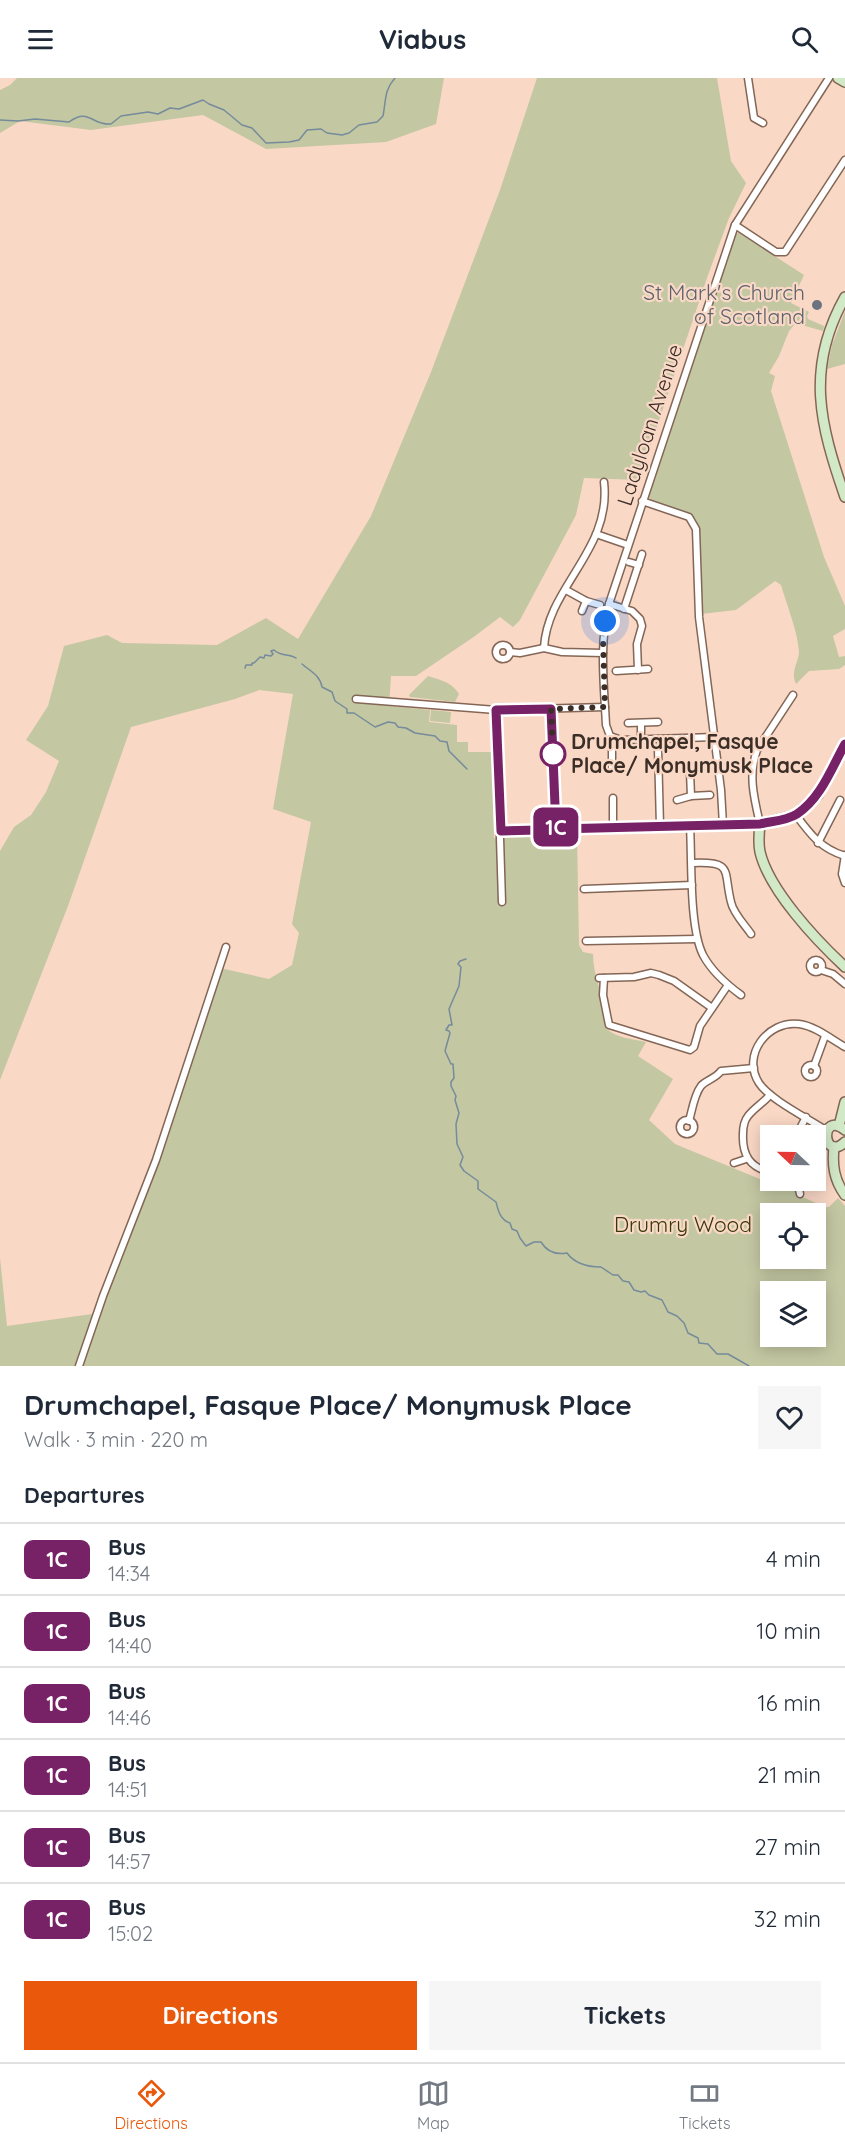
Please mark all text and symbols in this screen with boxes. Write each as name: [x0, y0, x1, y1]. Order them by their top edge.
text: Viabus: [379, 22, 466, 56]
icon: menu: [24, 23, 57, 56]
icon: search: [788, 23, 821, 56]
place label: St Mark's Church of Scotland: [643, 279, 805, 329]
marker: St Mark's Church of Scotland: [810, 298, 824, 312]
street label: Ladyloan Avenue: [611, 341, 687, 509]
your location: [590, 606, 620, 636]
place label: Drumchapel, Fasque Place/ Monymusk Place: [571, 728, 813, 778]
marker: Drumchapel, Fasque Place/ Monymusk Place: [540, 741, 566, 767]
line badge: 1C: [529, 808, 583, 846]
text: 1C: [545, 814, 567, 840]
north arrow: [760, 1125, 826, 1191]
map controls: [760, 1125, 826, 1347]
button: locate: [760, 1203, 826, 1269]
park label: Drumry Wood: [614, 1211, 752, 1237]
button: layers: [760, 1281, 826, 1347]
button: heart: [758, 1386, 821, 1449]
text: Drumchapel, Fasque Place/ Monymusk Place: [24, 1387, 632, 1422]
text: Walk · 3 min · 220 m: [24, 1427, 208, 1452]
text: Departures: [24, 1481, 145, 1509]
text: Bus: [108, 1533, 146, 1561]
text: 4 min: [766, 1545, 821, 1573]
text: 1C: [46, 1546, 68, 1572]
text: 14:34: [108, 1561, 150, 1586]
text: Bus: [108, 1605, 146, 1633]
text: 10 min: [756, 1617, 821, 1645]
text: 1C: [46, 1618, 68, 1644]
text: 14:40: [108, 1633, 152, 1658]
text: Bus: [108, 1677, 146, 1705]
text: 16 min: [758, 1689, 821, 1717]
text: 1C: [46, 1690, 68, 1716]
text: 14:46: [108, 1705, 151, 1730]
text: Bus: [108, 1749, 146, 1777]
text: 21 min: [757, 1761, 821, 1789]
text: 1C: [46, 1762, 68, 1788]
text: 14:51: [108, 1777, 148, 1802]
text: Bus: [108, 1821, 146, 1849]
text: 27 min: [754, 1833, 821, 1861]
text: 1C: [46, 1834, 68, 1860]
text: 14:57: [108, 1849, 151, 1874]
text: Bus: [108, 1893, 146, 1921]
text: 32 min: [754, 1905, 821, 1933]
text: 1C: [46, 1906, 68, 1932]
text: 15:02: [108, 1921, 153, 1946]
button: Directions: [24, 1981, 417, 2050]
button: Tickets: [429, 1981, 821, 2050]
tab: Directions: [114, 2077, 188, 2133]
tab: Map: [417, 2077, 450, 2133]
tab: Tickets: [679, 2077, 731, 2133]

